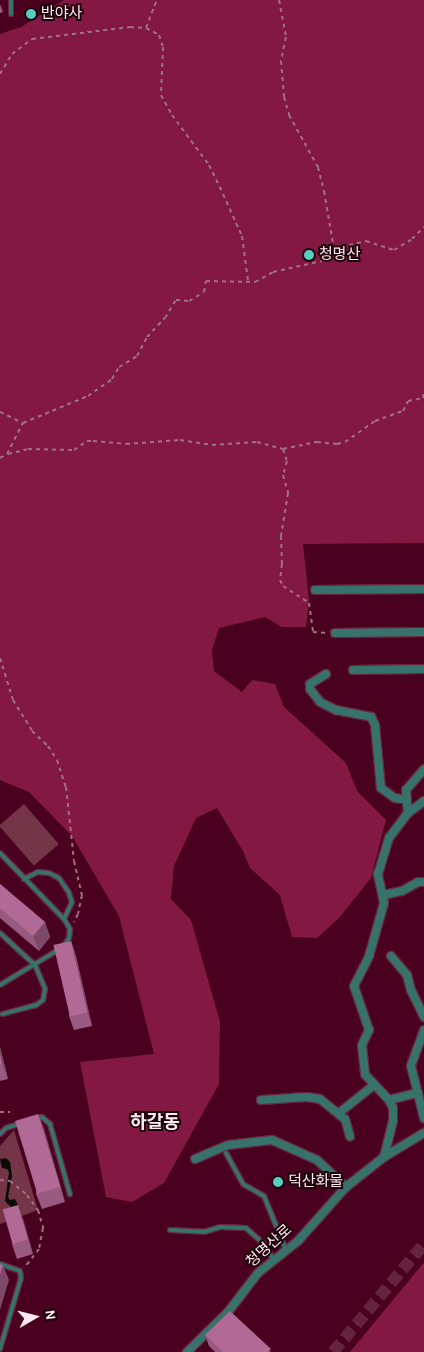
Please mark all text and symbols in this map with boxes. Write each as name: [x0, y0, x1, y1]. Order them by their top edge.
place label: 반야사: [41, 5, 82, 23]
marker: 반야사: [25, 8, 37, 20]
place label: 청명산: [319, 246, 360, 264]
marker: 청명산: [303, 249, 315, 261]
district label: 하갈동: [130, 1112, 180, 1134]
place label: 덕산화물: [288, 1173, 343, 1191]
marker: 덕산화물: [272, 1176, 284, 1188]
street label: 청명산로: [242, 1221, 296, 1271]
north arrow: [10, 1292, 60, 1342]
text: N: [42, 1309, 57, 1321]

